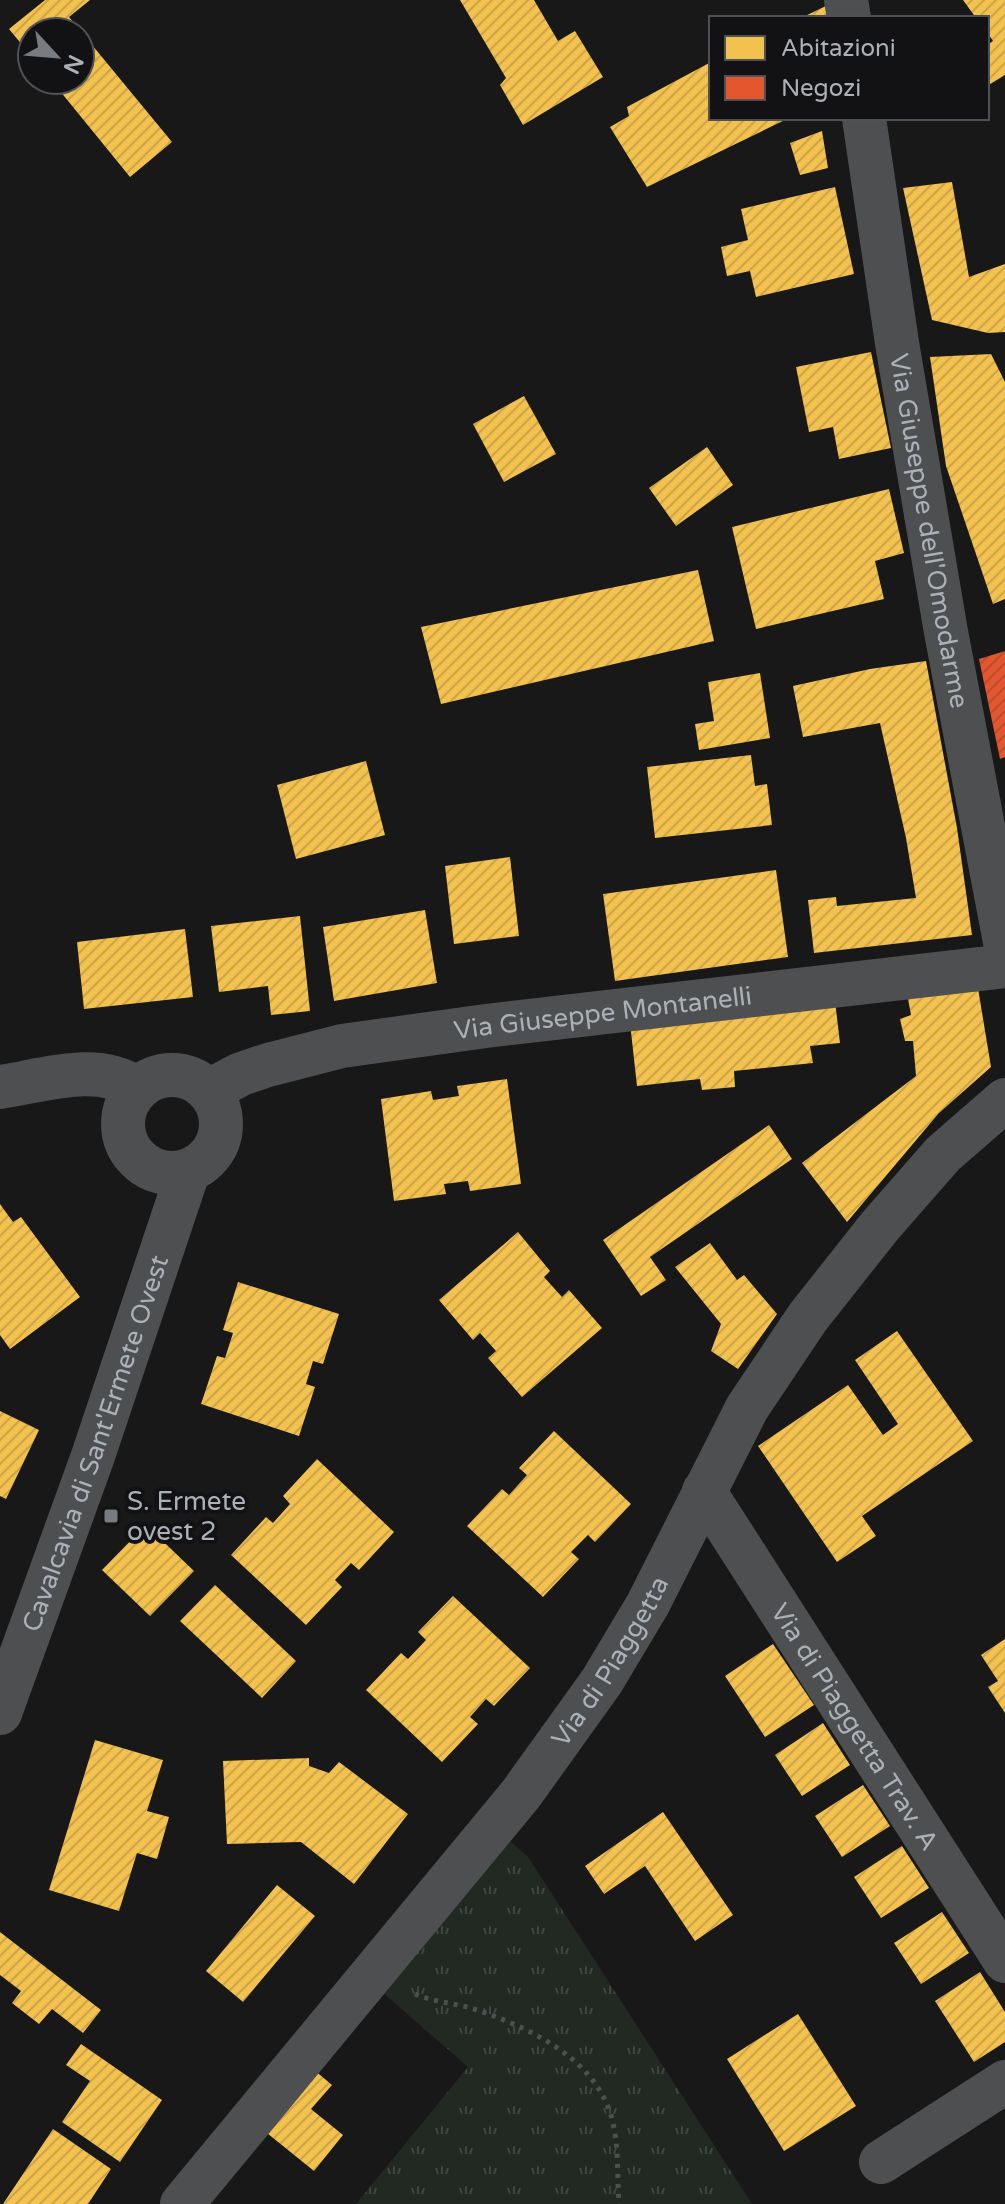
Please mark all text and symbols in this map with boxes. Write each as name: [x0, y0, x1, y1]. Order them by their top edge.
north arrow: [16, 16, 96, 96]
legend: [709, 16, 989, 120]
text: Abitazioni: [781, 34, 896, 63]
text: N: [58, 51, 89, 78]
text: Negozi: [781, 74, 861, 103]
street label: Via Giuseppe dell'Omodarme: [884, 351, 976, 711]
street label: Via Giuseppe Montanelli: [452, 980, 753, 1046]
street label: Cavalcavia di Sant'Ermete Ovest: [15, 1251, 175, 1636]
place label: S. Ermete ovest 2: [127, 1486, 246, 1547]
marker: S. Ermete ovest 2: [102, 1507, 120, 1525]
street label: Via di Piaggetta: [545, 1571, 675, 1753]
street label: Via di Piaggetta Trav. A: [765, 1598, 945, 1856]

